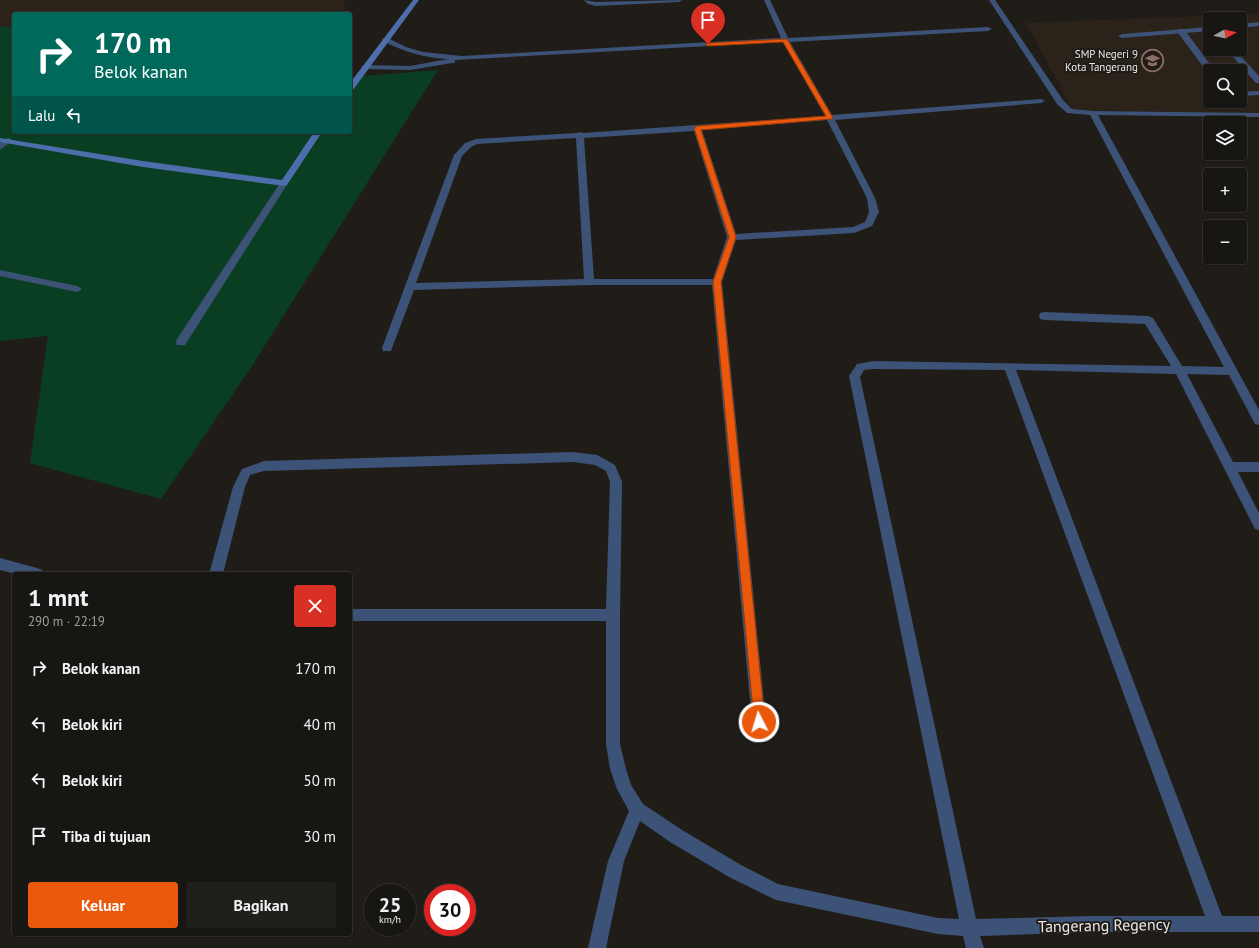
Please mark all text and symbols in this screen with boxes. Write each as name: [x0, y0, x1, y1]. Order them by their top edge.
pin: [691, 3, 725, 44]
icon: arrive: [697, 9, 719, 31]
north arrow: [1203, 12, 1247, 56]
map controls: [1203, 12, 1247, 264]
text: 170 m: [94, 24, 171, 61]
icon: right: [28, 28, 80, 80]
place label: SMP Negeri 9 Kota Tangerang: [1065, 47, 1138, 74]
school or university icon: SMP Negeri 9 Kota Tangerang: [1140, 47, 1166, 73]
text: Belok kanan: [94, 60, 188, 83]
button: search: [1203, 64, 1247, 108]
icon: left: [63, 104, 85, 126]
text: Lalu: [28, 106, 55, 125]
button: layers: [1203, 116, 1247, 160]
button: +: [1203, 168, 1247, 212]
button: −: [1203, 220, 1247, 264]
text: 1 mnt: [28, 582, 88, 613]
button: close: [294, 585, 336, 627]
text: 290 m · 22:19: [28, 613, 105, 630]
icon: right: [28, 657, 50, 679]
text: Belok kanan: [62, 659, 140, 678]
text: 170 m: [295, 659, 336, 678]
position arrow: [738, 701, 780, 743]
icon: left: [28, 713, 50, 735]
text: Belok kiri: [62, 715, 122, 734]
text: 40 m: [303, 715, 336, 734]
icon: left: [28, 769, 50, 791]
text: Belok kiri: [62, 771, 122, 790]
text: 50 m: [303, 771, 336, 790]
icon: arrive: [28, 825, 50, 847]
text: Tiba di tujuan: [62, 827, 151, 846]
text: 30 m: [303, 827, 336, 846]
button: Keluar: [28, 882, 178, 928]
button: Bagikan: [186, 882, 336, 928]
speed limit sign: 30: [424, 884, 476, 936]
text: 25: [379, 892, 401, 918]
text: km/h: [379, 913, 401, 926]
street label: Tangerang Regency: [1038, 914, 1171, 936]

